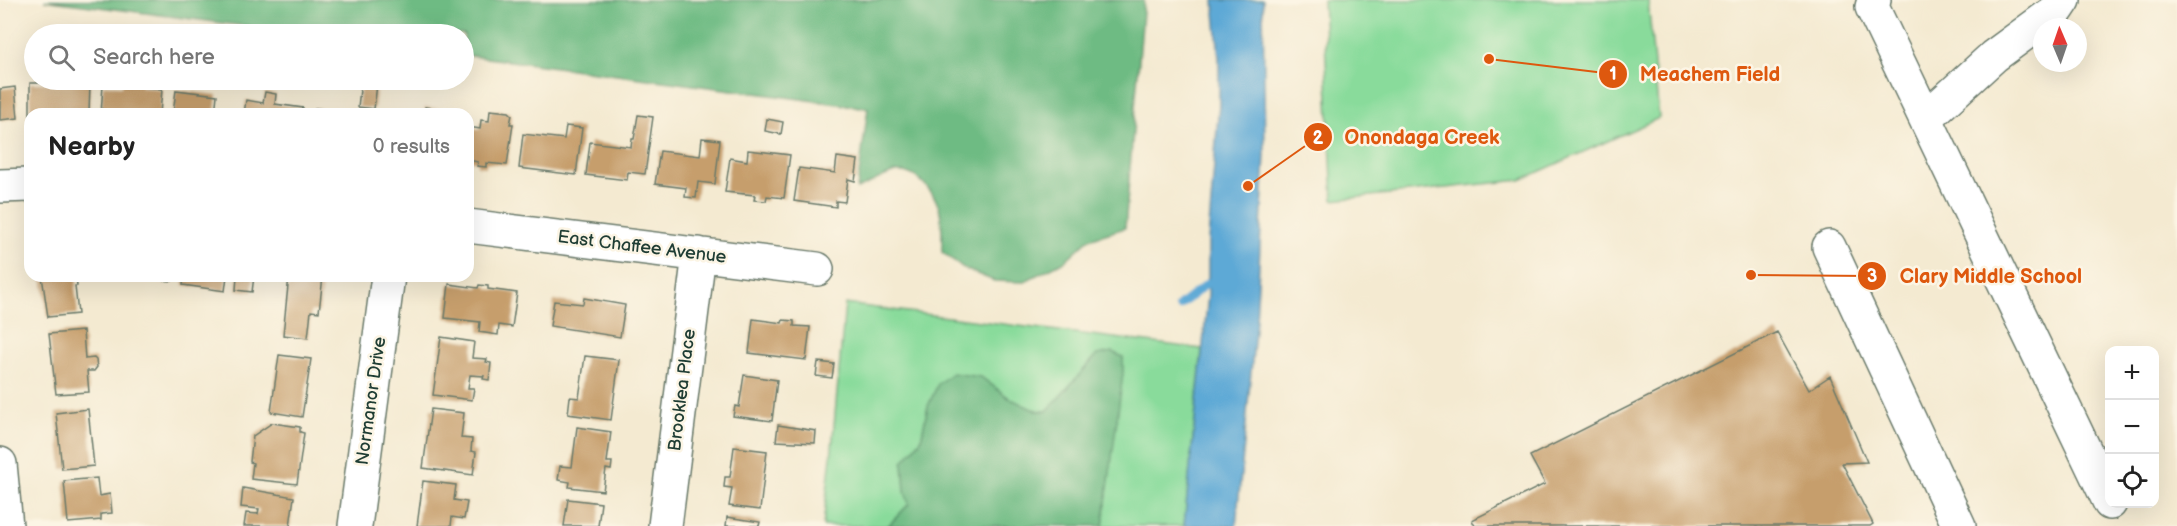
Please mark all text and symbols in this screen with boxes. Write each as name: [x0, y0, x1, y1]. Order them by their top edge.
north arrow: [2033, 18, 2087, 72]
search box: [24, 24, 474, 90]
icon: search: [45, 41, 78, 74]
text: Search here: [93, 44, 215, 71]
callout: Meachem Field: [1598, 55, 1793, 93]
text: Meachem Field: [1640, 63, 1780, 87]
text: 1: [1609, 64, 1617, 85]
callout: Onondaga Creek: [1303, 118, 1512, 156]
text: Onondaga Creek: [1345, 126, 1500, 150]
text: 2: [1313, 128, 1324, 149]
text: Nearby: [48, 132, 135, 163]
text: 0 results: [373, 135, 450, 159]
street label: East Chaffee Avenue: [556, 226, 728, 268]
callout: Clary Middle School: [1857, 257, 2094, 295]
text: Clary Middle School: [1900, 265, 2082, 289]
text: 3: [1867, 266, 1877, 287]
street label: Brooklea Place: [664, 327, 700, 452]
street label: Normanor Drive: [352, 335, 390, 467]
map controls: [2105, 346, 2159, 508]
button: +: [2105, 346, 2159, 400]
button: −: [2105, 400, 2159, 454]
button: locate: [2105, 454, 2159, 508]

